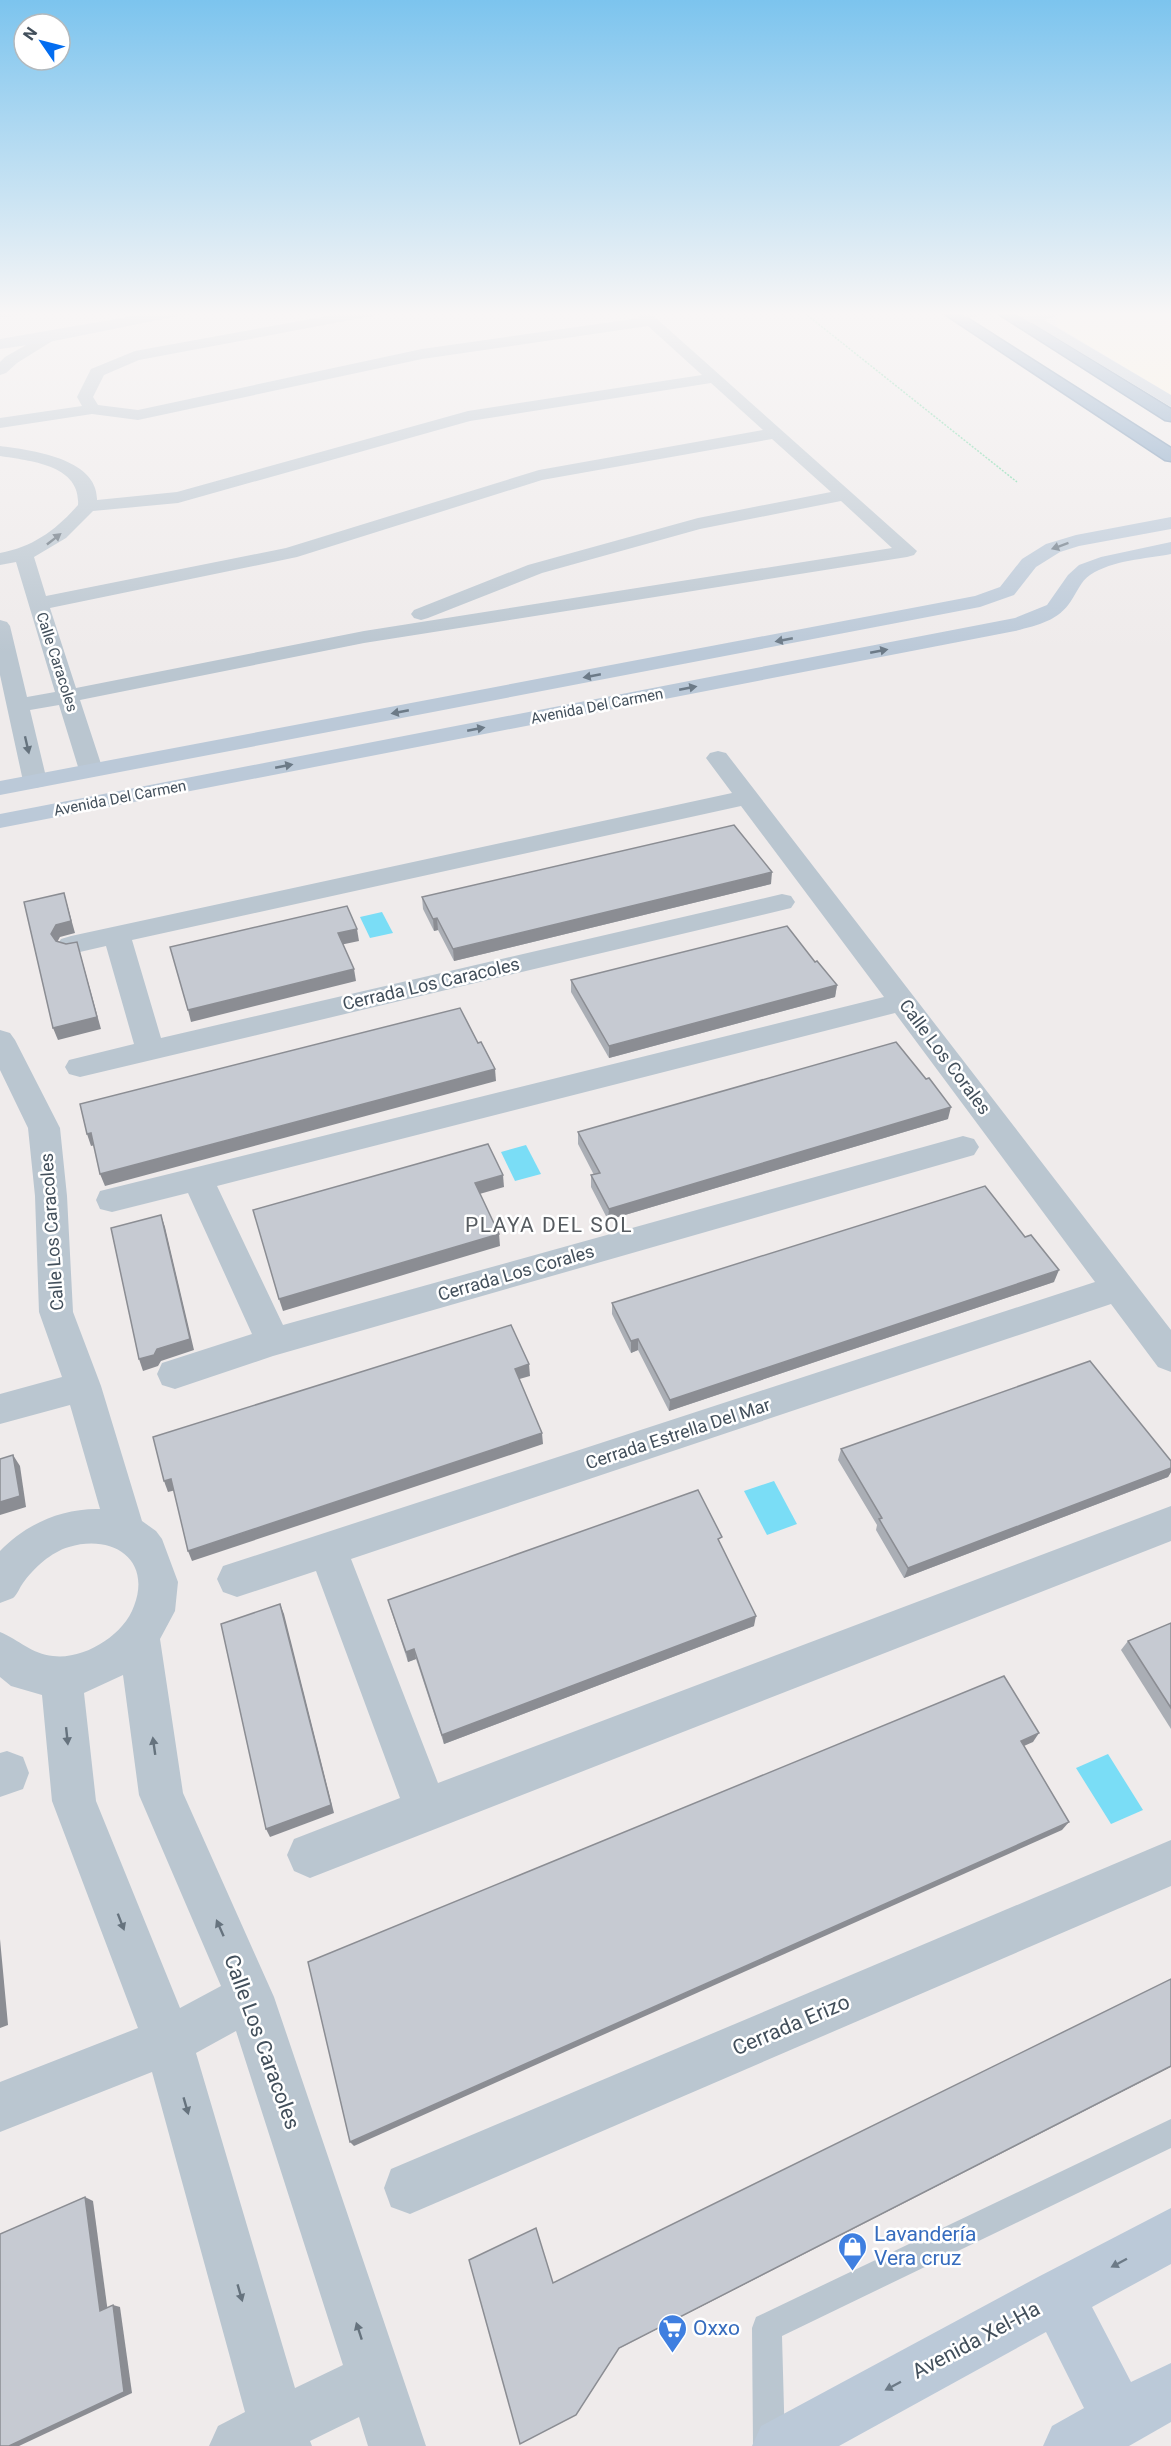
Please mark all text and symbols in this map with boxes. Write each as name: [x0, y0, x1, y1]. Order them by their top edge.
north arrow: [12, 12, 72, 72]
text: N: [19, 24, 41, 44]
one-way arrow: [46, 533, 62, 545]
one-way arrow: [1051, 542, 1069, 552]
street label: Calle Caracoles: [32, 610, 82, 714]
one-way arrow: [774, 636, 793, 645]
one-way arrow: [870, 646, 889, 655]
one-way arrow: [582, 672, 601, 681]
one-way arrow: [678, 683, 697, 692]
street label: Avenida Del Carmen: [529, 684, 665, 728]
one-way arrow: [391, 708, 410, 717]
one-way arrow: [466, 724, 485, 733]
one-way arrow: [22, 736, 32, 754]
one-way arrow: [275, 761, 294, 770]
street label: Avenida Del Carmen: [52, 776, 188, 820]
street label: Cerrada Los Caracoles: [340, 953, 521, 1014]
street label: Calle Los Corales: [895, 995, 996, 1118]
street label: Calle Los Caracoles: [36, 1153, 67, 1312]
district label: PLAYA DEL SOL: [465, 1213, 633, 1237]
street label: Cerrada Los Corales: [435, 1240, 597, 1305]
street label: Cerrada Estrella Del Mar: [583, 1394, 773, 1473]
one-way arrow: [62, 1727, 72, 1746]
one-way arrow: [150, 1736, 159, 1755]
one-way arrow: [117, 1913, 126, 1931]
one-way arrow: [215, 1919, 225, 1937]
street label: Calle Los Caracoles: [219, 1951, 305, 2133]
street label: Cerrada Erizo: [729, 1990, 853, 2060]
one-way arrow: [182, 2097, 191, 2115]
place label: Lavandería Vera cruz: [874, 2222, 976, 2270]
shop icon: Lavandería Vera cruz: [837, 2230, 869, 2272]
one-way arrow: [1111, 2258, 1128, 2268]
one-way arrow: [236, 2284, 245, 2302]
street label: Avenida Xel-Ha: [908, 2296, 1044, 2384]
supermarket icon: Oxxo: [656, 2312, 688, 2354]
place label: Oxxo: [693, 2316, 740, 2340]
one-way arrow: [354, 2322, 363, 2340]
one-way arrow: [884, 2381, 901, 2391]

